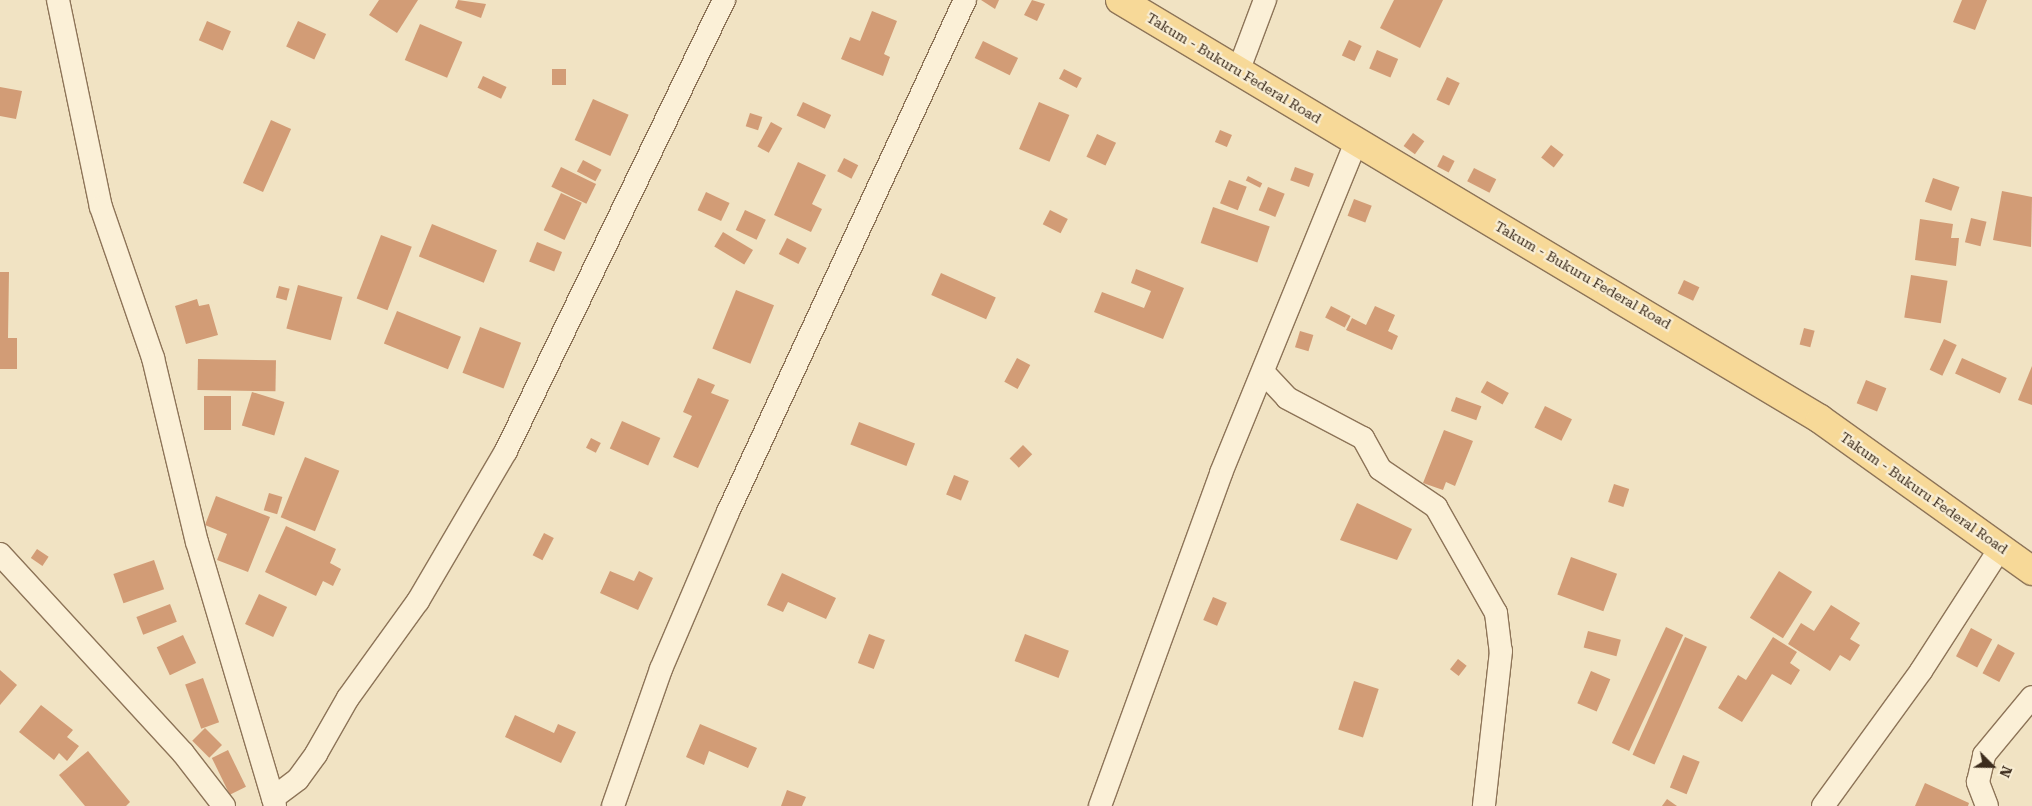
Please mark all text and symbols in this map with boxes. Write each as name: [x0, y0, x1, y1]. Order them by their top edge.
street label: Takum - Bukuru Federal Road: [1144, 9, 1324, 127]
street label: Takum - Bukuru Federal Road: [1492, 218, 1674, 332]
street label: Takum - Bukuru Federal Road: [1837, 429, 2011, 557]
north arrow: [1967, 741, 2017, 791]
text: N: [1996, 764, 2015, 780]

